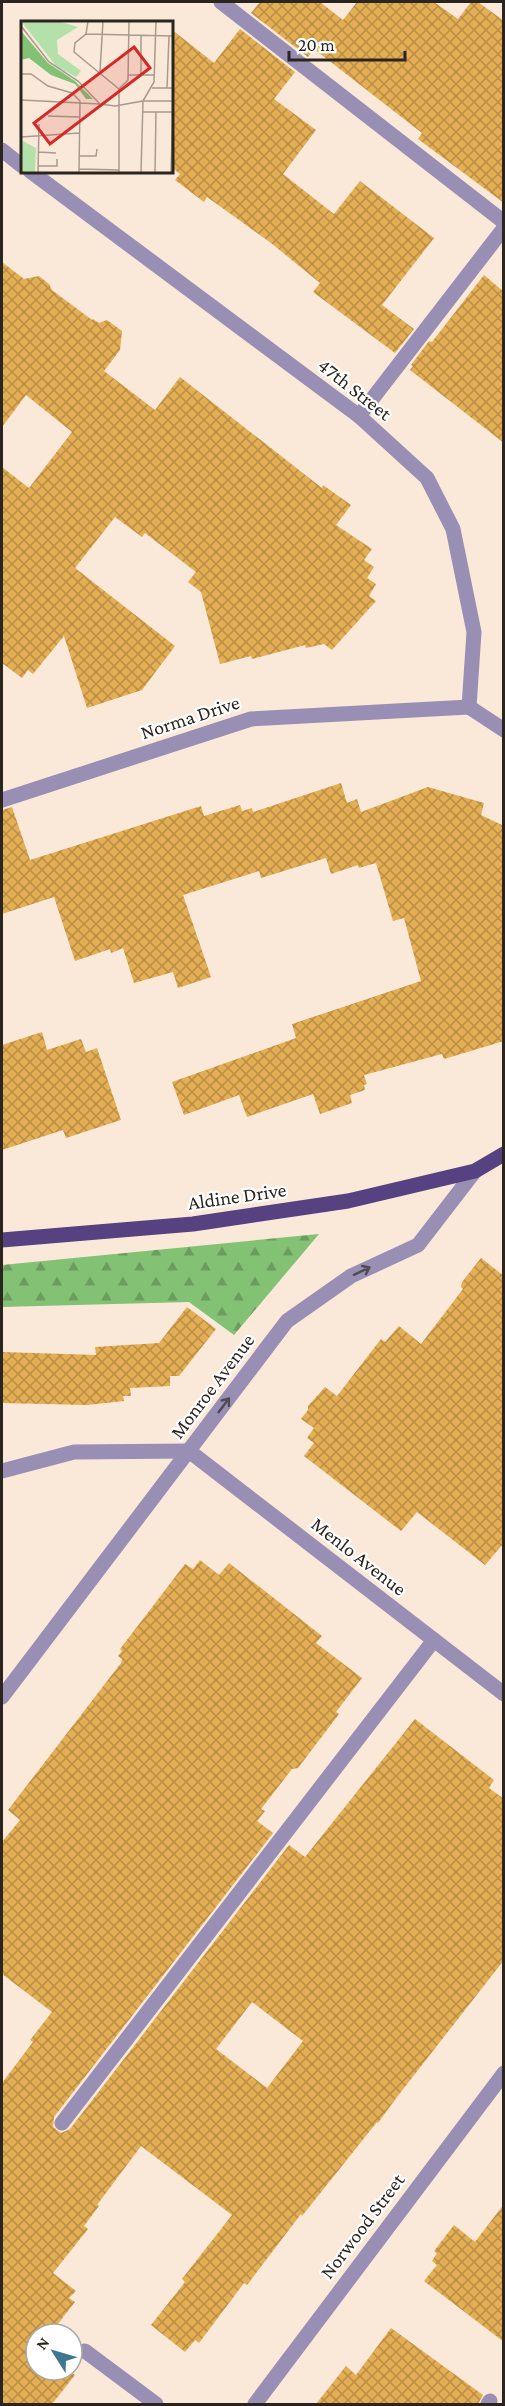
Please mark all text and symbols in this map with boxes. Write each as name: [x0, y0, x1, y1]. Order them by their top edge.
inset map: [21, 21, 172, 172]
scale bar: [289, 24, 404, 62]
text: 20 m: [298, 35, 335, 55]
street label: 47th Street: [314, 354, 396, 425]
street label: Norma Drive: [138, 691, 242, 743]
street label: Aldine Drive: [186, 1178, 288, 1214]
one-way arrow: [352, 1264, 370, 1276]
street label: Monroe Avenue: [166, 1329, 259, 1443]
one-way arrow: [218, 1397, 230, 1413]
street label: Menlo Avenue: [307, 1512, 411, 1600]
street label: Norwood Street: [315, 2169, 409, 2283]
north arrow: [24, 2322, 84, 2382]
text: N: [32, 2334, 53, 2353]

